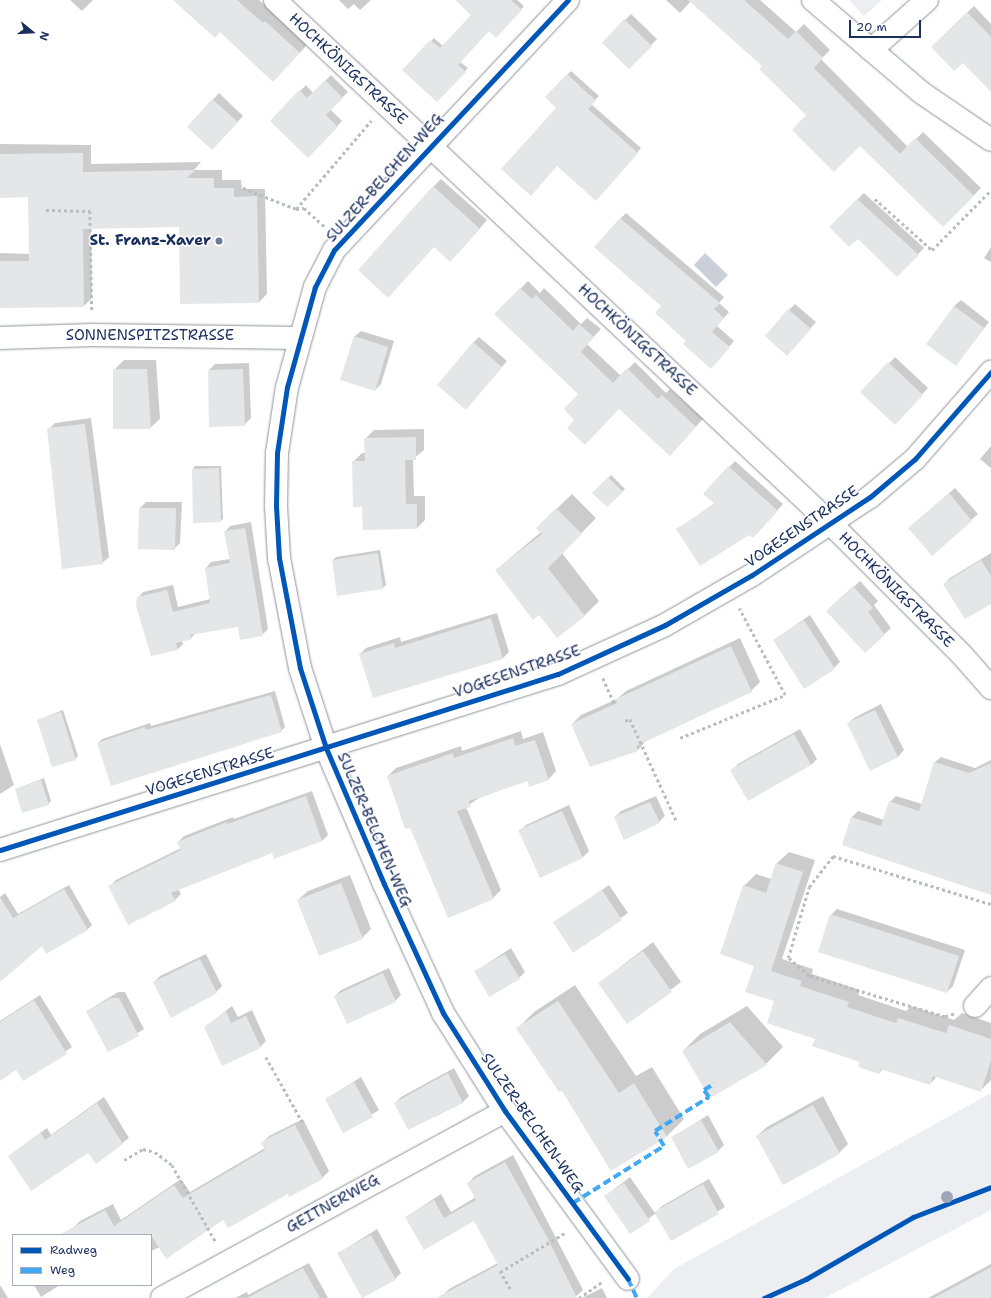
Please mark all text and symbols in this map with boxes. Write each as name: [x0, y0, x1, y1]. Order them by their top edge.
street label: HOCHKÖNIGSTRASSE: [285, 9, 411, 129]
north arrow: [12, 12, 52, 52]
scale bar: [851, 12, 923, 38]
text: 20 m: [856, 19, 887, 35]
text: N: [35, 29, 52, 42]
street label: SULZER-BELCHEN-WEG: [323, 110, 447, 246]
place label: St. Franz-Xaver: [89, 232, 211, 250]
marker: St. Franz-Xaver: [214, 236, 224, 246]
street label: HOCHKÖNIGSTRASSE: [574, 280, 700, 400]
street label: SONNENSPITZSTRASSE: [66, 327, 234, 345]
street label: VOGESENSTRASSE: [742, 482, 862, 572]
street label: HOCHKÖNIGSTRASSE: [835, 529, 957, 651]
street label: VOGESENSTRASSE: [451, 642, 583, 702]
street label: VOGESENSTRASSE: [144, 744, 276, 800]
street label: SULZER-BELCHEN-WEG: [333, 750, 415, 910]
street label: SULZER-BELCHEN-WEG: [477, 1050, 587, 1196]
street label: GEITNERWEG: [283, 1171, 383, 1237]
legend: [12, 1234, 152, 1286]
text: Radweg: [50, 1242, 97, 1258]
text: Weg: [50, 1262, 75, 1278]

